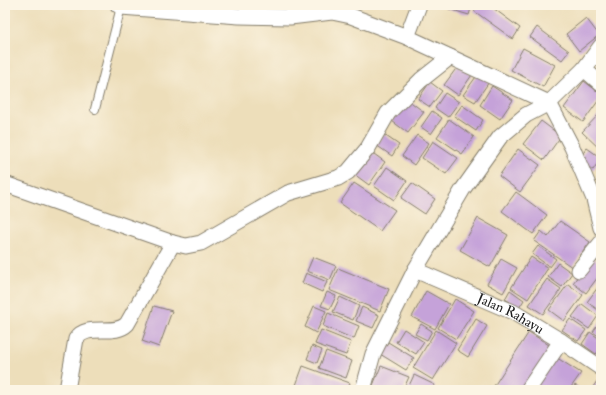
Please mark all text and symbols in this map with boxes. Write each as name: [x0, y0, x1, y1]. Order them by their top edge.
street label: Jalan Rahayu: [474, 289, 547, 337]

